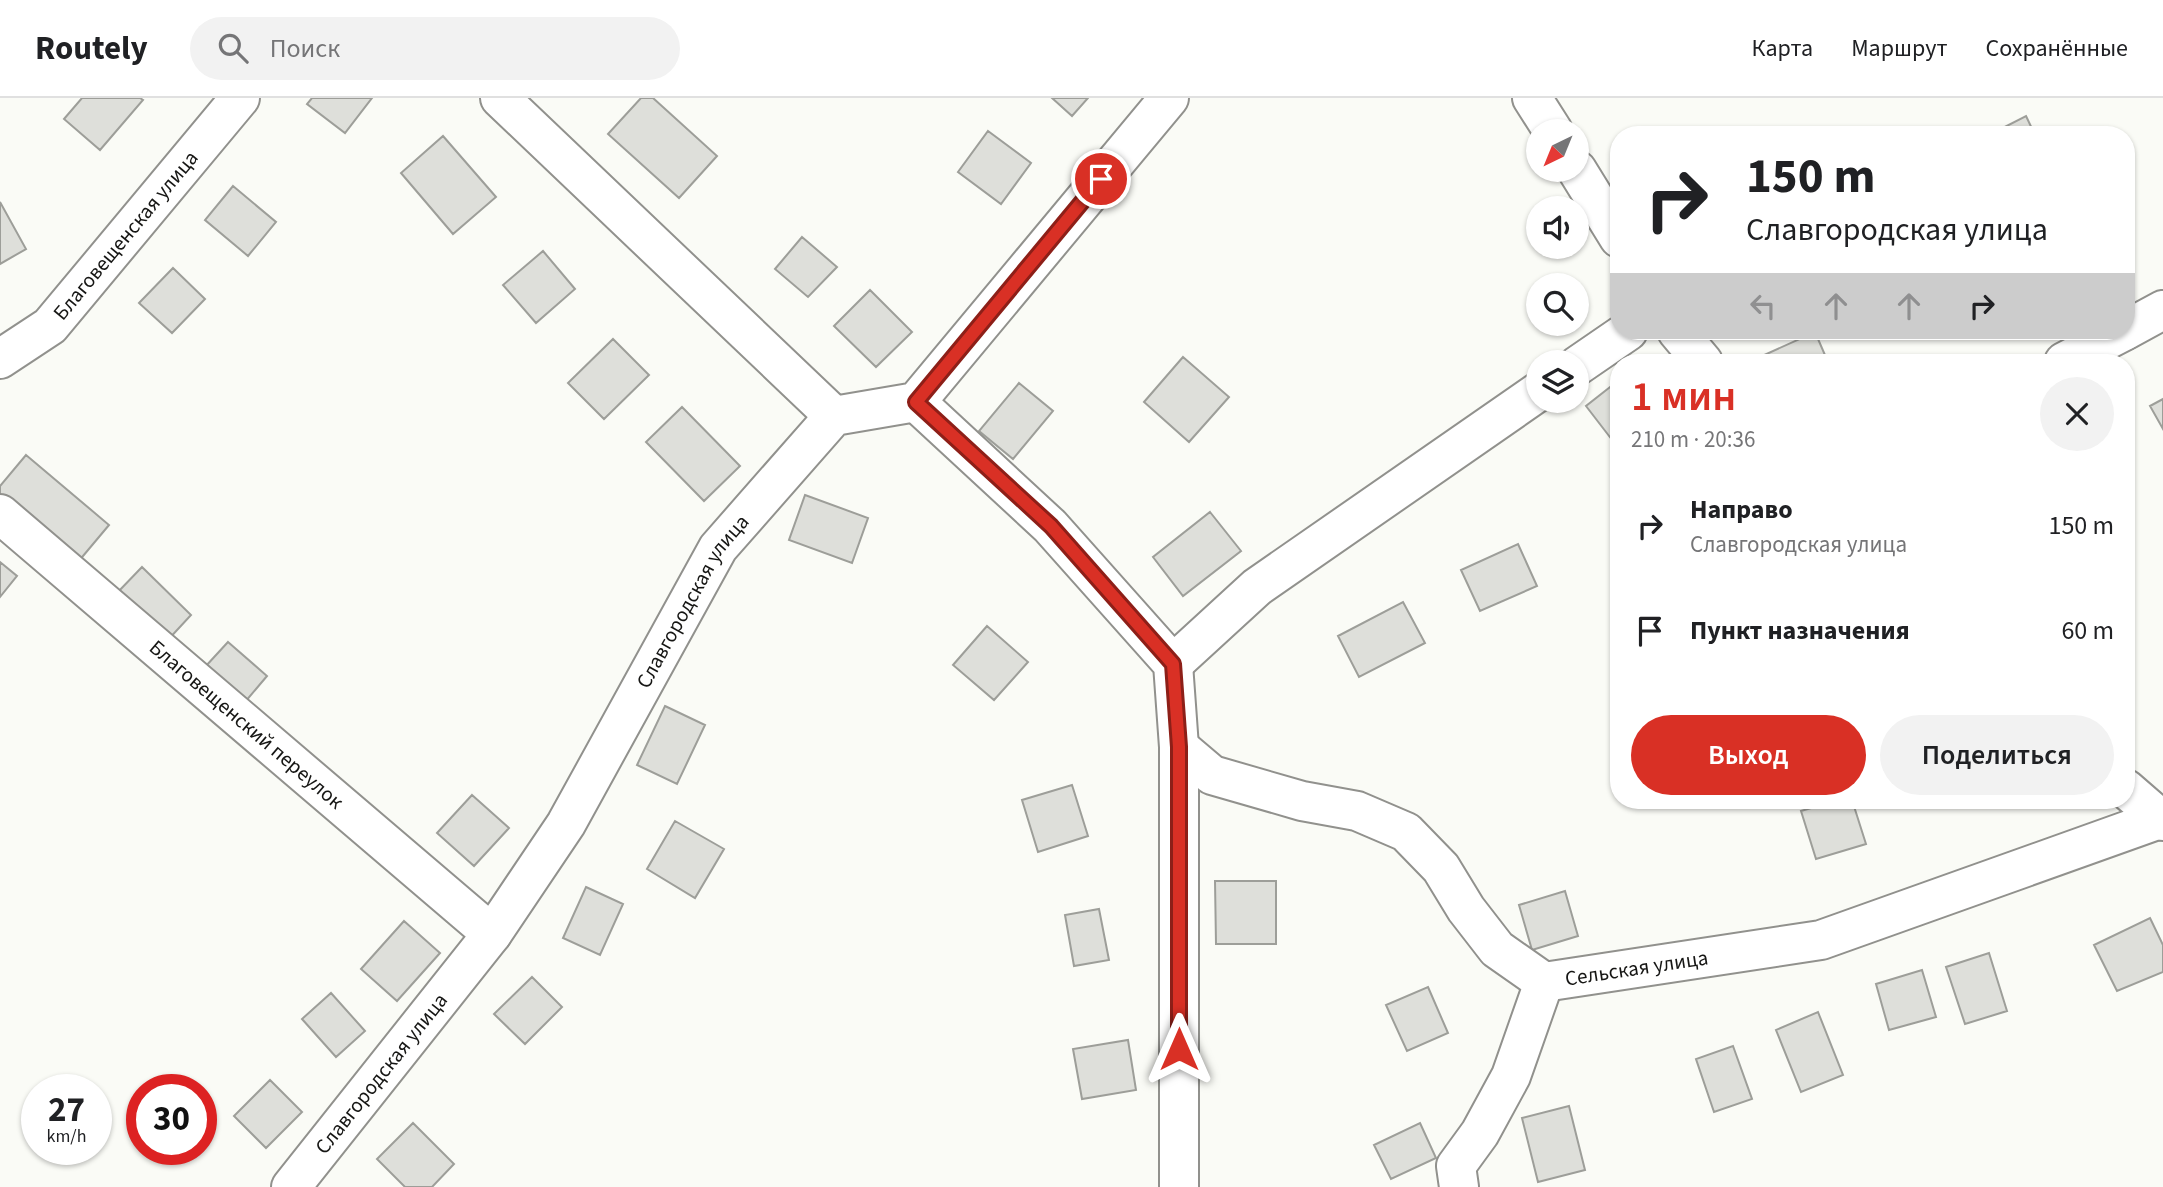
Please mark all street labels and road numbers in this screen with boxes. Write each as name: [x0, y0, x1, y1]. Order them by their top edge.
street label: Благовещенская улица: [46, 144, 205, 327]
street label: Славгородская улица: [629, 508, 756, 694]
street label: Благовещенский переулок: [143, 633, 351, 816]
street label: Сельская улица: [1563, 942, 1710, 994]
street label: Славгородская улица: [308, 987, 455, 1160]

